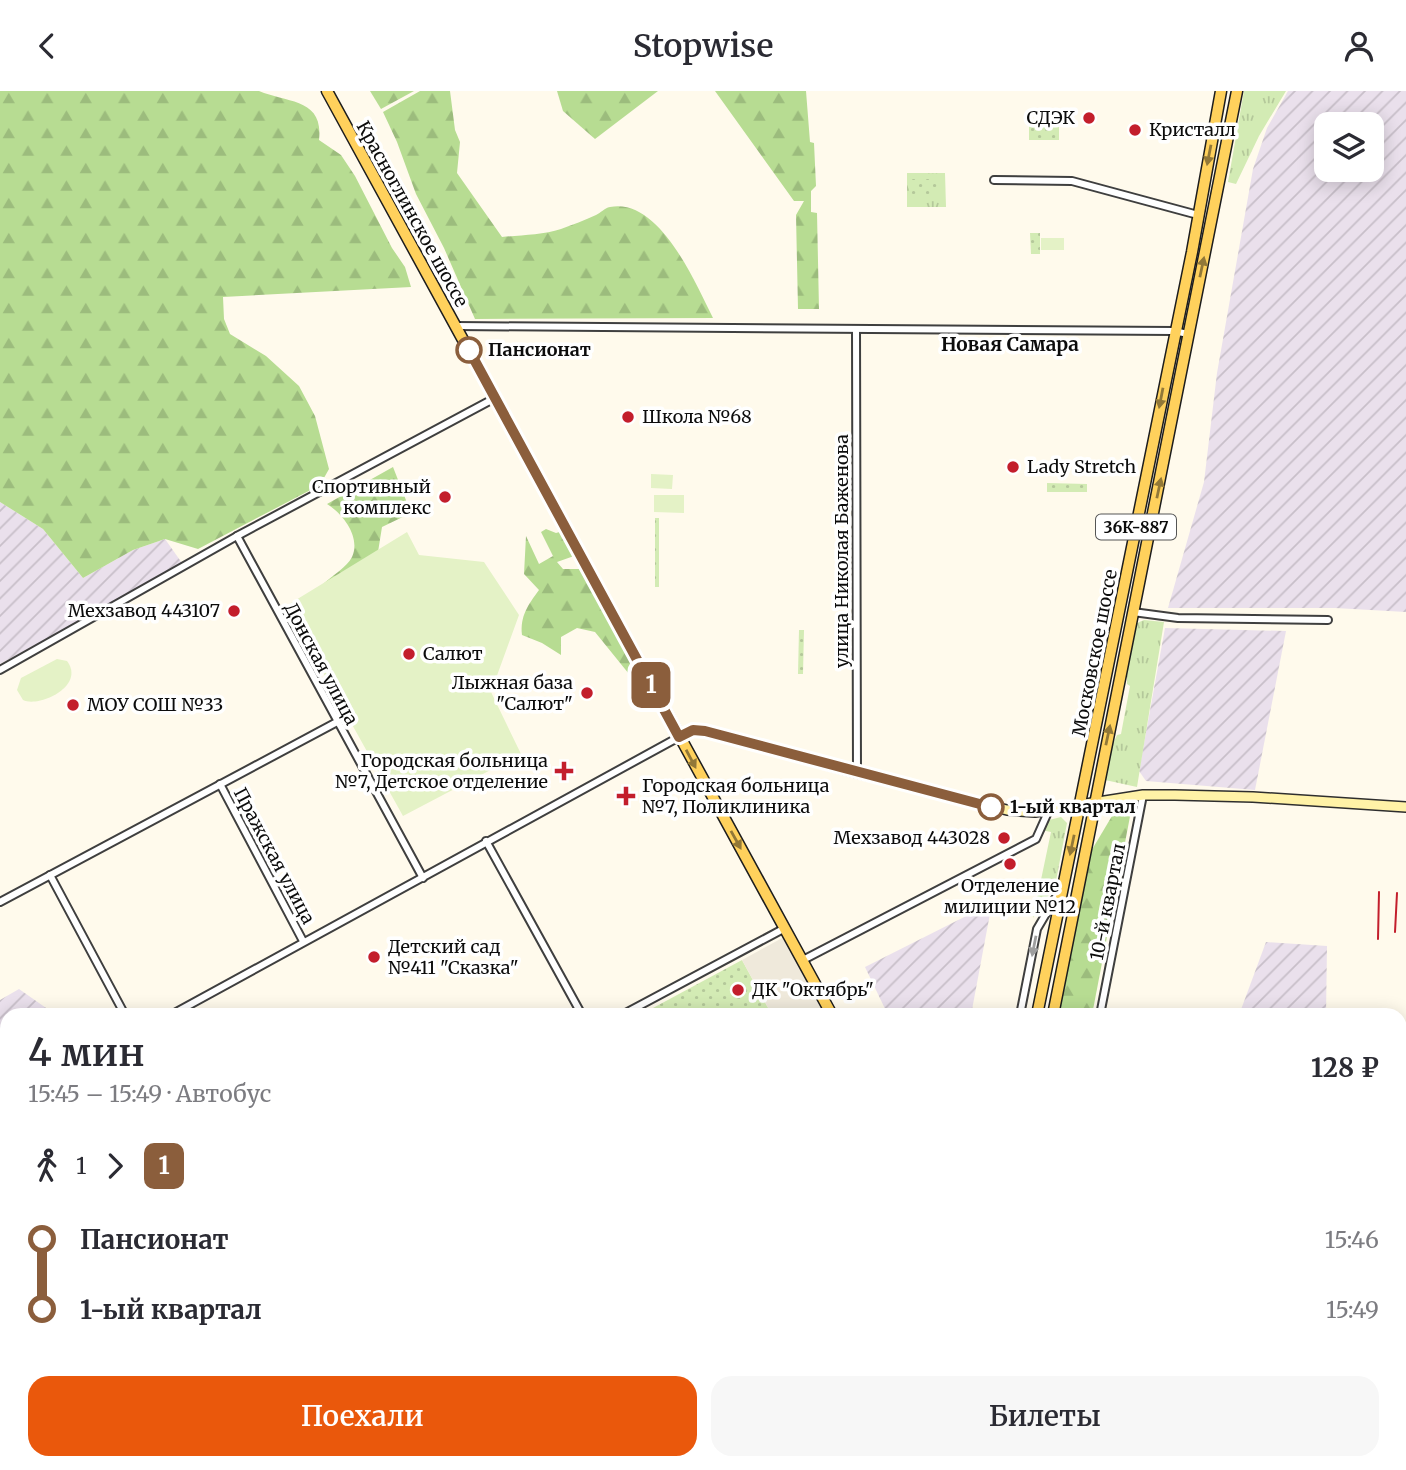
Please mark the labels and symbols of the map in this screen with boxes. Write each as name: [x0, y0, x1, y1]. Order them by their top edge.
place label: СДЭК: [1026, 106, 1075, 129]
marker: СДЭК: [1081, 110, 1097, 126]
street label: Красноглинское шоссе: [352, 117, 473, 311]
place label: Кристалл: [1149, 118, 1236, 141]
marker: Кристалл: [1127, 122, 1143, 138]
one-way arrow: [1204, 144, 1215, 166]
one-way arrow: [1197, 256, 1208, 278]
district label: Новая Самара: [941, 332, 1079, 356]
marker: Пансионат: [456, 337, 482, 363]
place label: Пансионат: [488, 338, 591, 361]
one-way arrow: [1156, 387, 1167, 409]
place label: Школа №68: [642, 405, 752, 428]
marker: Школа №68: [620, 409, 636, 425]
street label: улица Николая Баженова: [830, 434, 853, 668]
place label: Lady Stretch: [1027, 455, 1136, 478]
marker: Lady Stretch: [1005, 459, 1021, 475]
place label: Спортивный комплекс: [312, 475, 431, 519]
one-way arrow: [1153, 477, 1164, 499]
marker: Спортивный комплекс: [437, 489, 453, 505]
road number: 36К-887: [1096, 515, 1176, 539]
street label: Московское шоссе: [1067, 567, 1122, 739]
place label: Мехзавод 443107: [68, 599, 220, 622]
street label: Донская улица: [279, 599, 364, 729]
marker: Мехзавод 443107: [226, 603, 242, 619]
place label: Салют: [423, 642, 483, 665]
marker: Салют: [401, 646, 417, 662]
line badge: 1: [628, 662, 674, 708]
place label: Лыжная база "Салют": [452, 671, 573, 715]
marker: Лыжная база "Салют": [579, 685, 595, 701]
place label: МОУ СОШ №33: [87, 693, 223, 716]
marker: МОУ СОШ №33: [65, 697, 81, 713]
one-way arrow: [1103, 724, 1114, 746]
place label: Городская больница №7, Детское отделение: [335, 749, 548, 793]
one-way arrow: [686, 749, 697, 769]
marker: Городская больница №7, Детское отделение: [554, 761, 574, 781]
place label: Городская больница №7, Поликлиника: [642, 774, 830, 818]
street label: Пражская улица: [229, 784, 320, 928]
marker: Городская больница №7, Поликлиника: [616, 786, 636, 806]
marker: 1-ый квартал: [978, 794, 1004, 820]
place label: 1-ый квартал: [1010, 795, 1136, 818]
place label: Мехзавод 443028: [834, 826, 990, 849]
marker: Мехзавод 443028: [996, 830, 1012, 846]
one-way arrow: [730, 831, 742, 850]
one-way arrow: [1066, 834, 1077, 856]
street label: 10-й квартал: [1085, 841, 1130, 962]
marker: Отделение милиции №12: [1002, 856, 1018, 872]
place label: Отделение милиции №12: [944, 874, 1076, 918]
place label: Детский сад №411 "Сказка": [388, 935, 519, 979]
one-way arrow: [1028, 935, 1039, 957]
marker: Детский сад №411 "Сказка": [366, 949, 382, 965]
place label: ДК "Октябрь": [752, 978, 874, 1001]
marker: ДК "Октябрь": [730, 982, 746, 998]

